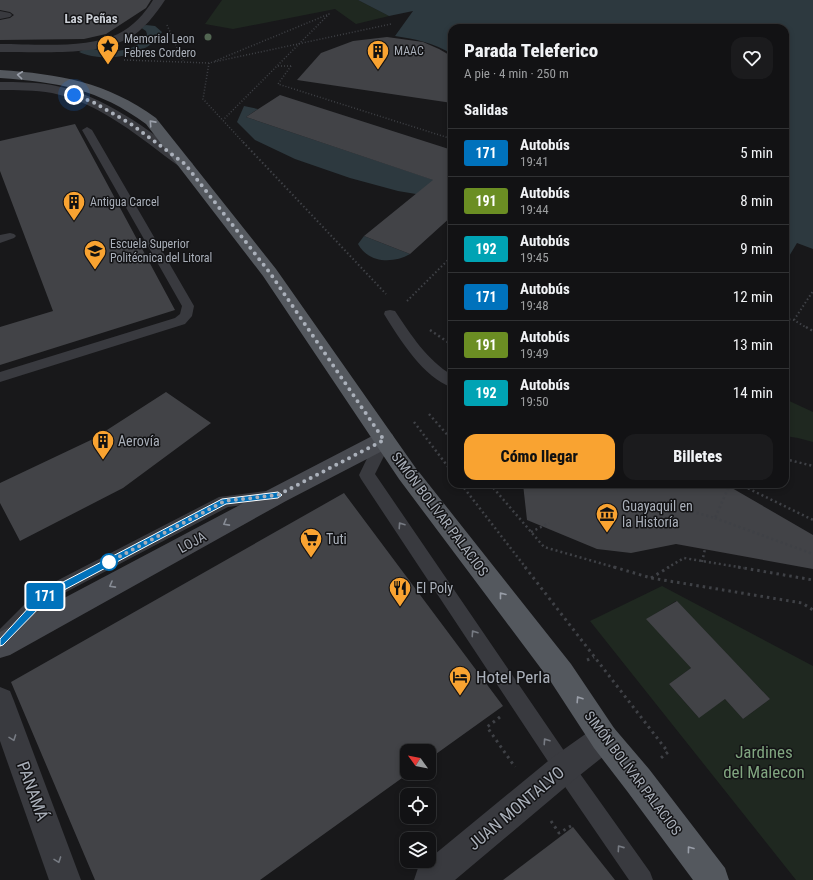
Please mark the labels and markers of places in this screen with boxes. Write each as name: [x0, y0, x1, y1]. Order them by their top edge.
place label: Memorial Leon Febres Cordero: [124, 32, 196, 60]
place icon: Memorial Leon Febres Cordero: [95, 33, 121, 66]
building icon: MAAC: [365, 38, 391, 71]
place label: MAAC: [394, 44, 424, 58]
building icon: Antigua Carcel: [61, 189, 87, 222]
place label: Antigua Carcel: [90, 195, 159, 209]
place label: Escuela Superior Politécnica del Litoral: [110, 237, 212, 265]
school or university icon: Escuela Superior Politécnica del Litoral: [82, 238, 108, 271]
building icon: Aerovía: [90, 428, 116, 461]
place label: Aerovía: [118, 433, 160, 449]
place label: Guayaquil en la Historía: [622, 498, 693, 530]
museum icon: Guayaquil en la Historía: [594, 501, 620, 534]
supermarket icon: Tuti: [298, 526, 324, 559]
place label: Tuti: [326, 531, 347, 547]
unlabelled marker: [100, 553, 118, 571]
restaurant icon: El Poly: [387, 575, 413, 608]
place label: El Poly: [416, 580, 453, 596]
hotel icon: Hotel Perla: [447, 664, 473, 697]
place label: Hotel Perla: [476, 667, 550, 687]

